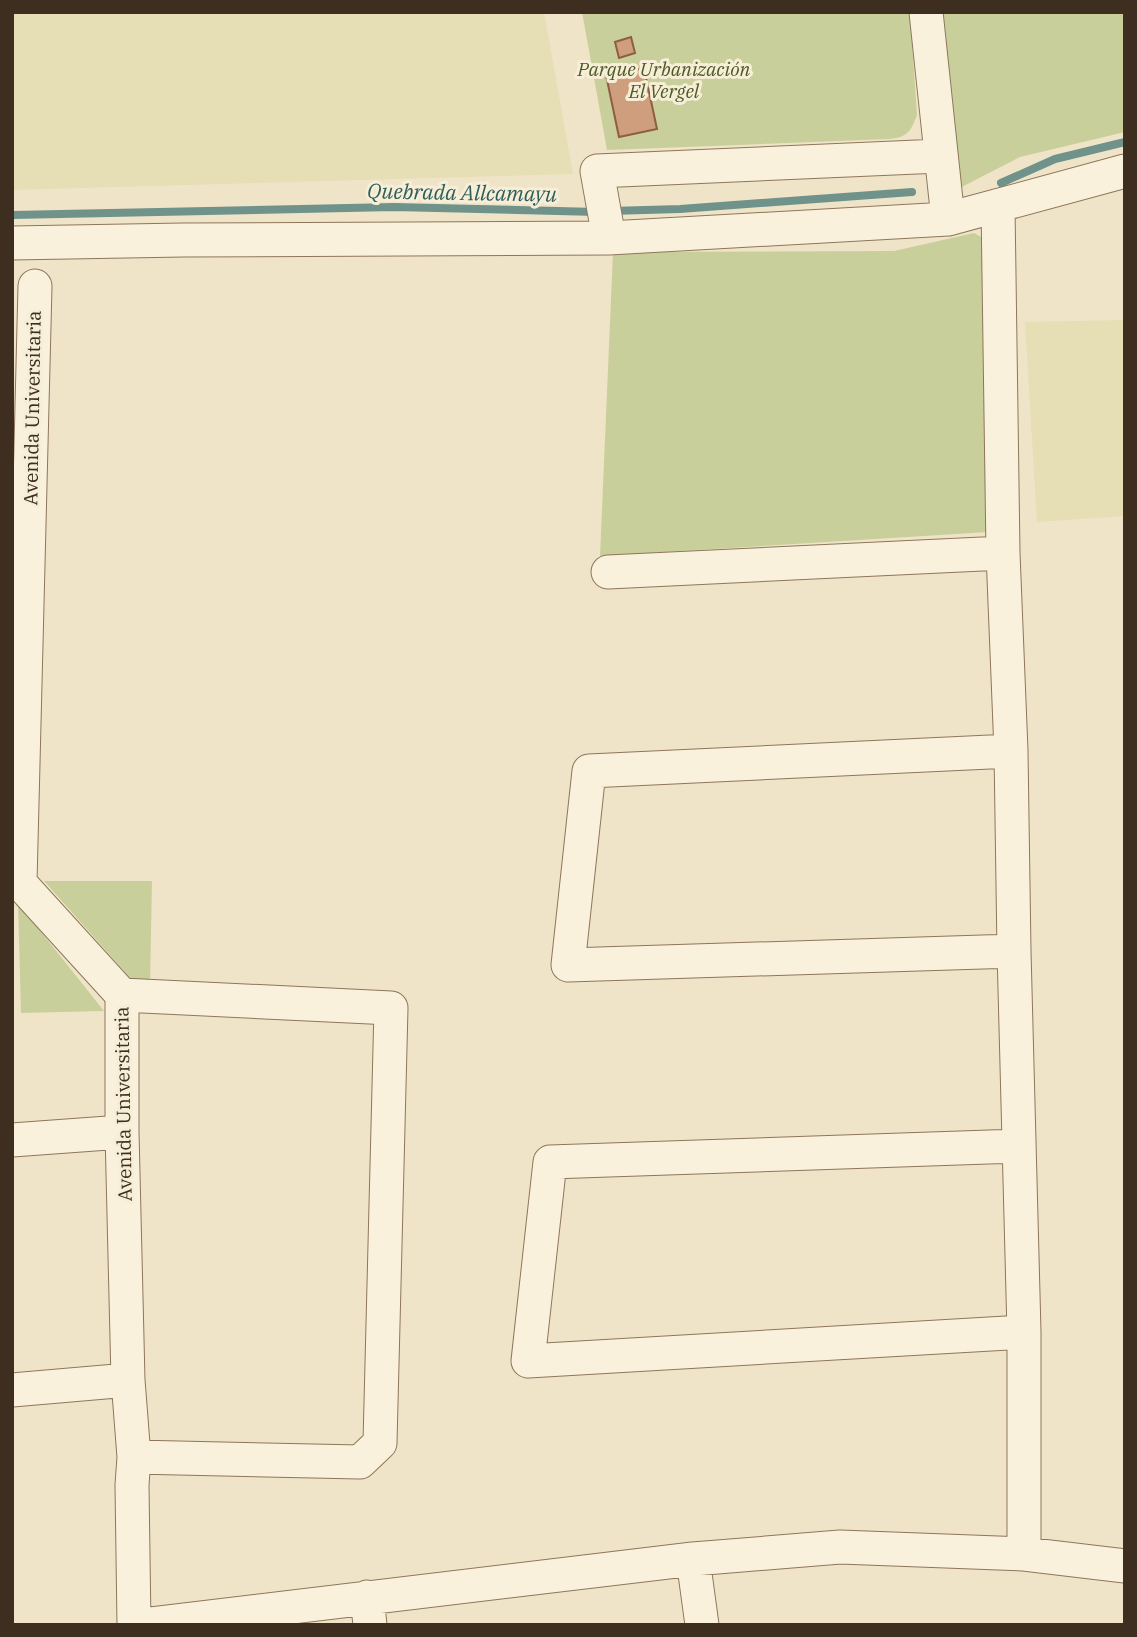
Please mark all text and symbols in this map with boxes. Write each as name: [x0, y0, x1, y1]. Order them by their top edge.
park label: Parque Urbanización El Vergel: [577, 57, 751, 103]
water label: Quebrada Allcamayu: [367, 176, 557, 208]
street label: Avenida Universitaria: [18, 310, 46, 506]
street label: Avenida Universitaria: [109, 1006, 137, 1202]

